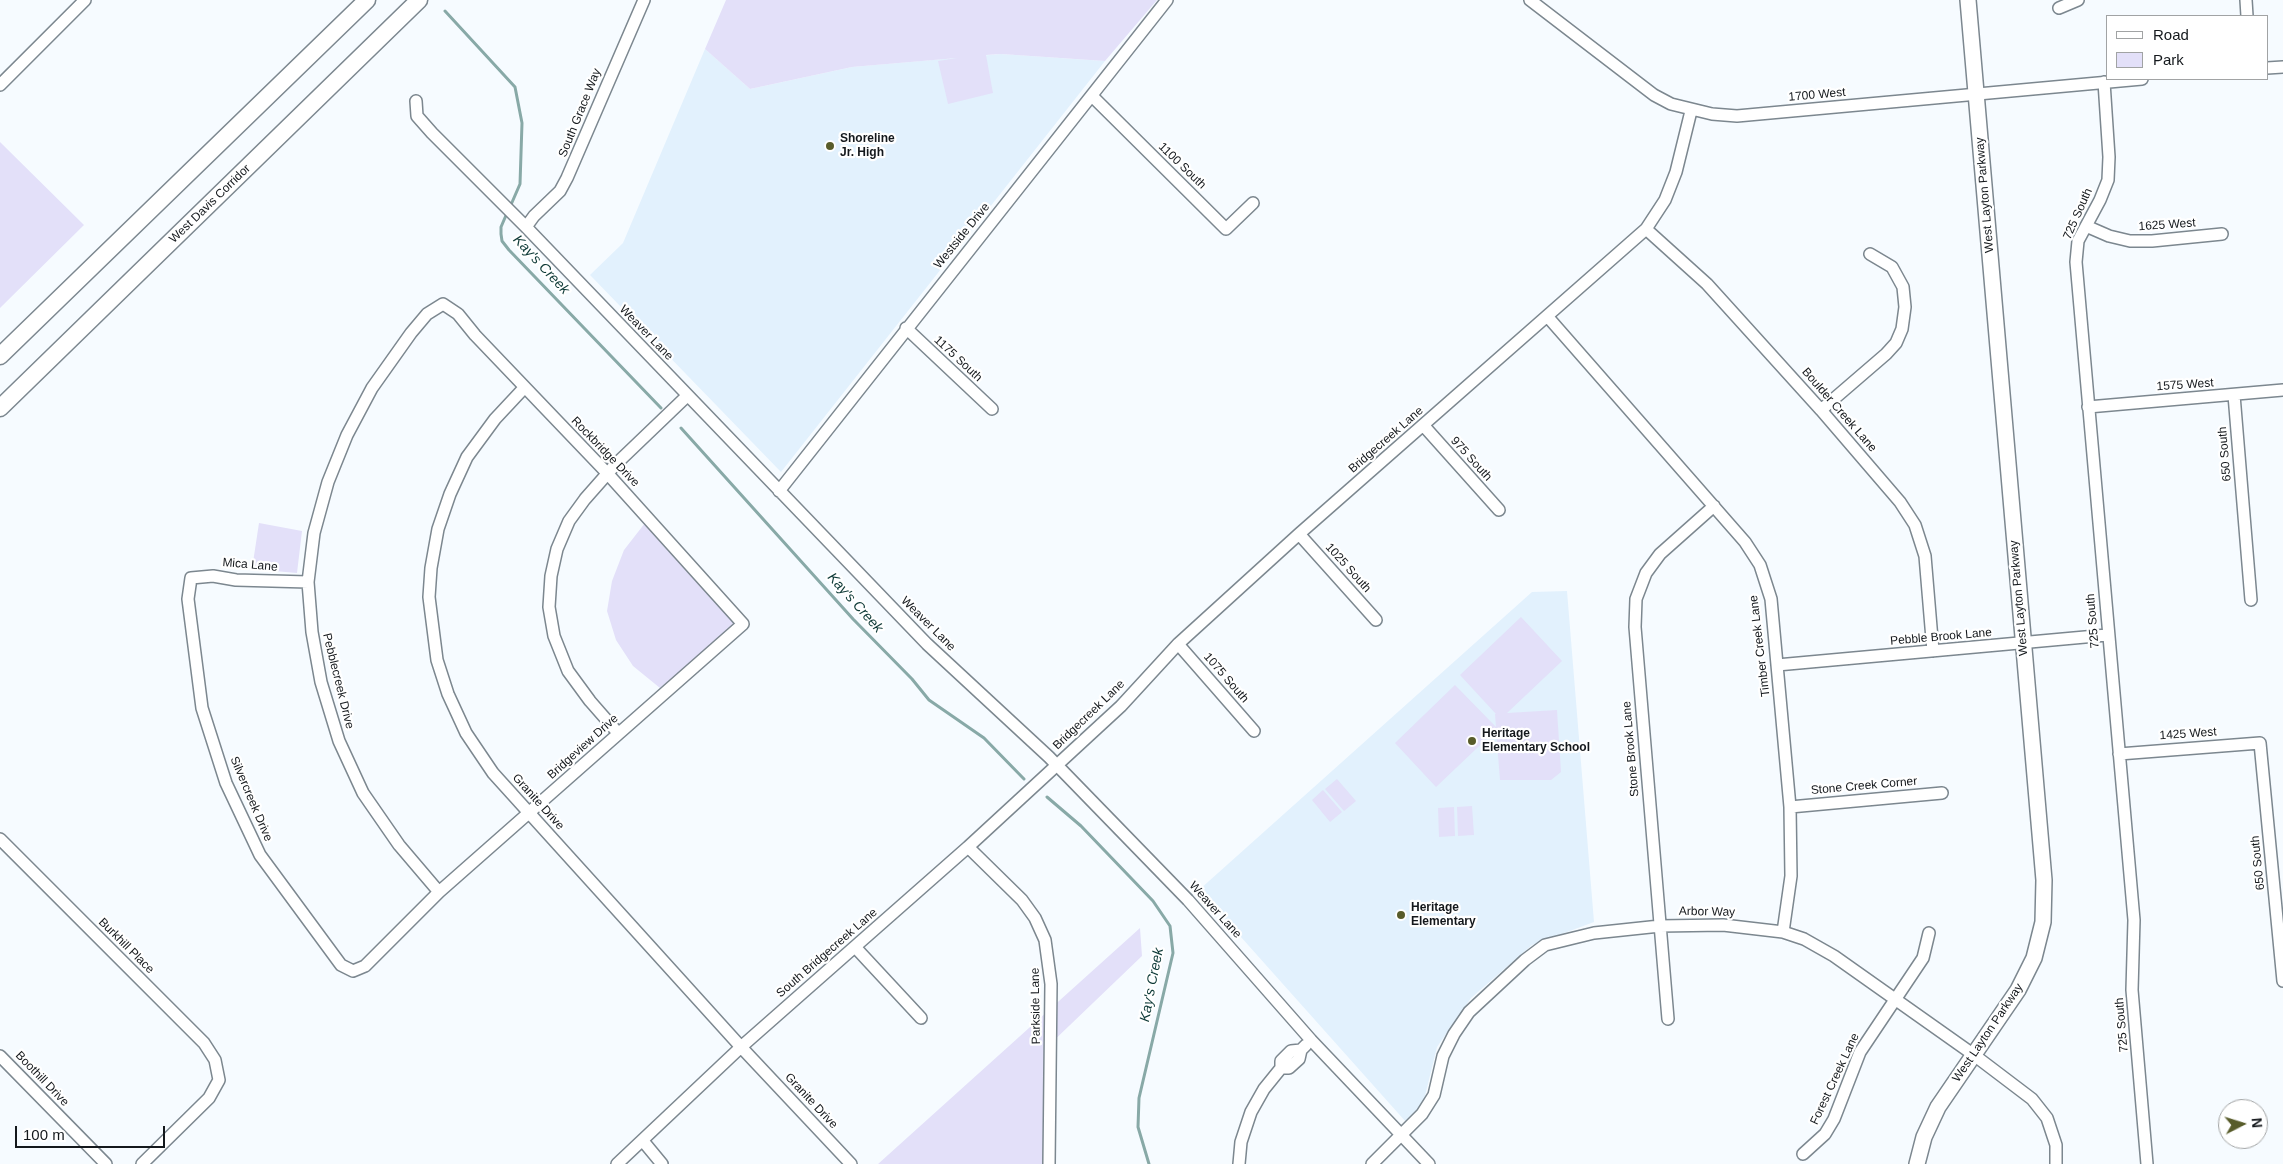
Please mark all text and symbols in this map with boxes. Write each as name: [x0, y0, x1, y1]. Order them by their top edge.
legend: [2106, 15, 2268, 80]
text: Road: [2153, 26, 2189, 43]
text: Park: [2153, 51, 2184, 68]
street label: South Grace Way: [556, 67, 604, 159]
street label: 1700 West: [1788, 85, 1846, 105]
place label: Shoreline Jr. High: [840, 132, 895, 160]
street label: West Layton Parkway: [1973, 137, 1997, 253]
marker: Shoreline Jr. High: [824, 140, 836, 152]
street label: 1100 South: [1155, 140, 1209, 192]
street label: West Davis Corridor: [166, 162, 254, 246]
street label: 725 South: [2060, 186, 2096, 242]
street label: Westside Drive: [931, 200, 993, 272]
street label: 1625 West: [2138, 216, 2196, 234]
water label: Kay's Creek: [509, 232, 573, 298]
street label: Weaver Lane: [616, 302, 676, 364]
street label: 1175 South: [931, 333, 985, 385]
street label: Boulder Creek Lane: [1799, 365, 1879, 455]
street label: 1575 West: [2156, 376, 2214, 394]
street label: Bridgecreek Lane: [1346, 404, 1426, 476]
street label: Rockbridge Drive: [568, 414, 642, 490]
street label: 650 South: [2215, 426, 2235, 482]
street label: 975 South: [1447, 434, 1495, 484]
street label: 1025 South: [1322, 540, 1374, 596]
street label: West Layton Parkway: [2007, 540, 2031, 656]
street label: Mica Lane: [222, 555, 278, 575]
water label: Kay's Creek: [824, 569, 886, 637]
street label: 725 South: [2083, 593, 2103, 649]
street label: Weaver Lane: [898, 594, 958, 654]
street label: Timber Creek Lane: [1747, 594, 1773, 698]
street label: Pebble Brook Lane: [1890, 625, 1992, 649]
street label: Pebblecreek Drive: [319, 632, 357, 730]
street label: 1075 South: [1200, 650, 1252, 706]
street label: Bridgecreek Lane: [1050, 677, 1128, 753]
street label: Stone Brook Lane: [1620, 701, 1642, 797]
street label: Bridgeview Drive: [545, 712, 621, 782]
street label: 1425 West: [2159, 725, 2217, 743]
place label: Heritage Elementary School: [1482, 727, 1590, 755]
marker: Heritage Elementary School: [1466, 735, 1478, 747]
street label: Silvercreek Drive: [227, 754, 275, 844]
street label: Granite Drive: [509, 771, 567, 833]
street label: Stone Creek Corner: [1810, 774, 1918, 798]
street label: 650 South: [2248, 835, 2268, 891]
street label: Weaver Lane: [1186, 879, 1244, 941]
place label: Heritage Elementary: [1411, 901, 1476, 929]
street label: Arbor Way: [1679, 904, 1735, 920]
street label: South Bridgecreek Lane: [774, 905, 880, 1001]
marker: Heritage Elementary: [1395, 909, 1407, 921]
street label: Burkhill Place: [95, 915, 157, 977]
water label: Kay's Creek: [1137, 947, 1167, 1023]
street label: Parkside Lane: [1028, 968, 1044, 1044]
street label: West Layton Parkway: [1950, 981, 2026, 1085]
street label: 725 South: [2112, 997, 2132, 1053]
street label: Forest Creek Lane: [1807, 1031, 1863, 1127]
street label: Boothill Drive: [12, 1049, 72, 1109]
street label: Granite Drive: [782, 1070, 840, 1132]
north arrow: [2218, 1099, 2268, 1149]
scale bar: [18, 1116, 168, 1148]
text: N: [2249, 1117, 2265, 1129]
text: 100 m: [23, 1126, 65, 1143]

